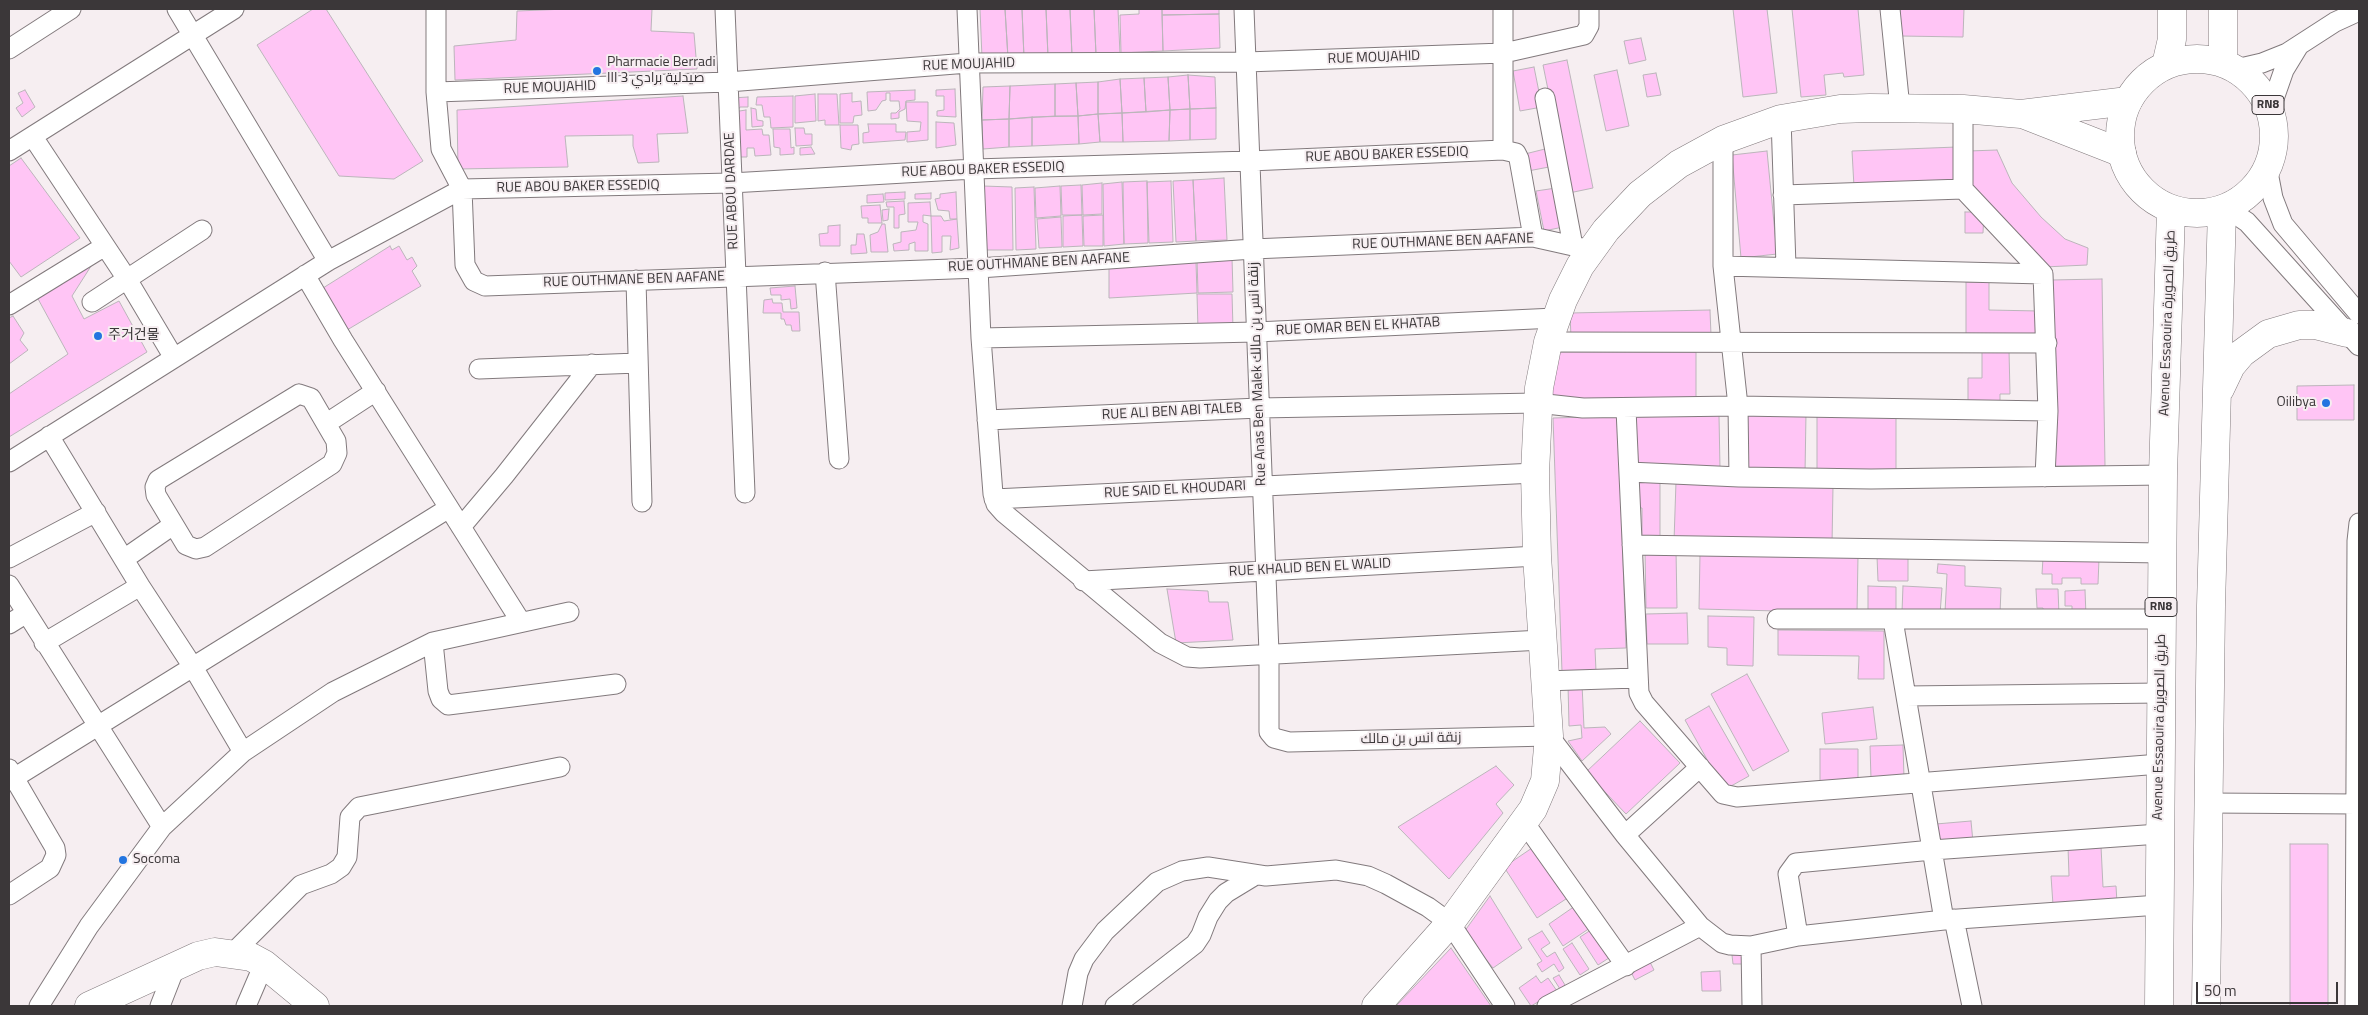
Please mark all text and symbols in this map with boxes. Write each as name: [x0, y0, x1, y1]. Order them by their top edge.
street label: RUE MOUJAHID: [1327, 48, 1421, 68]
place label: Pharmacie Berradi III صيدلية برادي 3: [607, 55, 716, 88]
street label: RUE MOUJAHID: [922, 55, 1016, 75]
marker: Pharmacie Berradi III صيدلية برادي 3: [591, 65, 603, 77]
street label: RUE MOUJAHID: [503, 78, 597, 98]
road number: RN8: [2252, 96, 2284, 114]
street label: RUE ABOU DARDAE: [722, 132, 742, 250]
street label: RUE ABOU BAKER ESSEDIQ: [1305, 144, 1469, 166]
street label: RUE ABOU BAKER ESSEDIQ: [901, 159, 1065, 181]
street label: RUE ABOU BAKER ESSEDIQ: [496, 177, 660, 197]
street label: RUE OUTHMANE BEN AAFANE: [1352, 230, 1534, 254]
street label: Avenue Essaouira طريق الصويرة: [2156, 230, 2180, 416]
street label: RUE OUTHMANE BEN AAFANE: [948, 250, 1130, 276]
street label: Rue Anas Ben Malek زنقة انس بن مالك: [1246, 262, 1270, 486]
street label: RUE OUTHMANE BEN AAFANE: [543, 268, 725, 292]
street label: RUE OMAR BEN EL KHATAB: [1275, 314, 1441, 340]
place label: 주거건물: [108, 328, 160, 344]
marker: 주거건물: [92, 330, 104, 342]
place label: Oilibya: [2277, 395, 2316, 411]
marker: Oilibya: [2320, 397, 2332, 409]
street label: RUE ALI BEN ABI TALEB: [1101, 400, 1243, 424]
street label: RUE SAID EL KHOUDARI: [1104, 478, 1246, 502]
street label: RUE KHALID BEN EL WALID: [1228, 555, 1392, 581]
road number: RN8: [2145, 598, 2177, 616]
street label: Avenue Essaouira طريق الصويرة: [2150, 634, 2170, 820]
street label: زنقة انس بن مالك: [1361, 730, 1461, 748]
place label: Socoma: [133, 852, 180, 868]
marker: Socoma: [117, 854, 129, 866]
scale bar: [2198, 972, 2340, 1004]
text: 50 m: [2204, 979, 2237, 1002]

